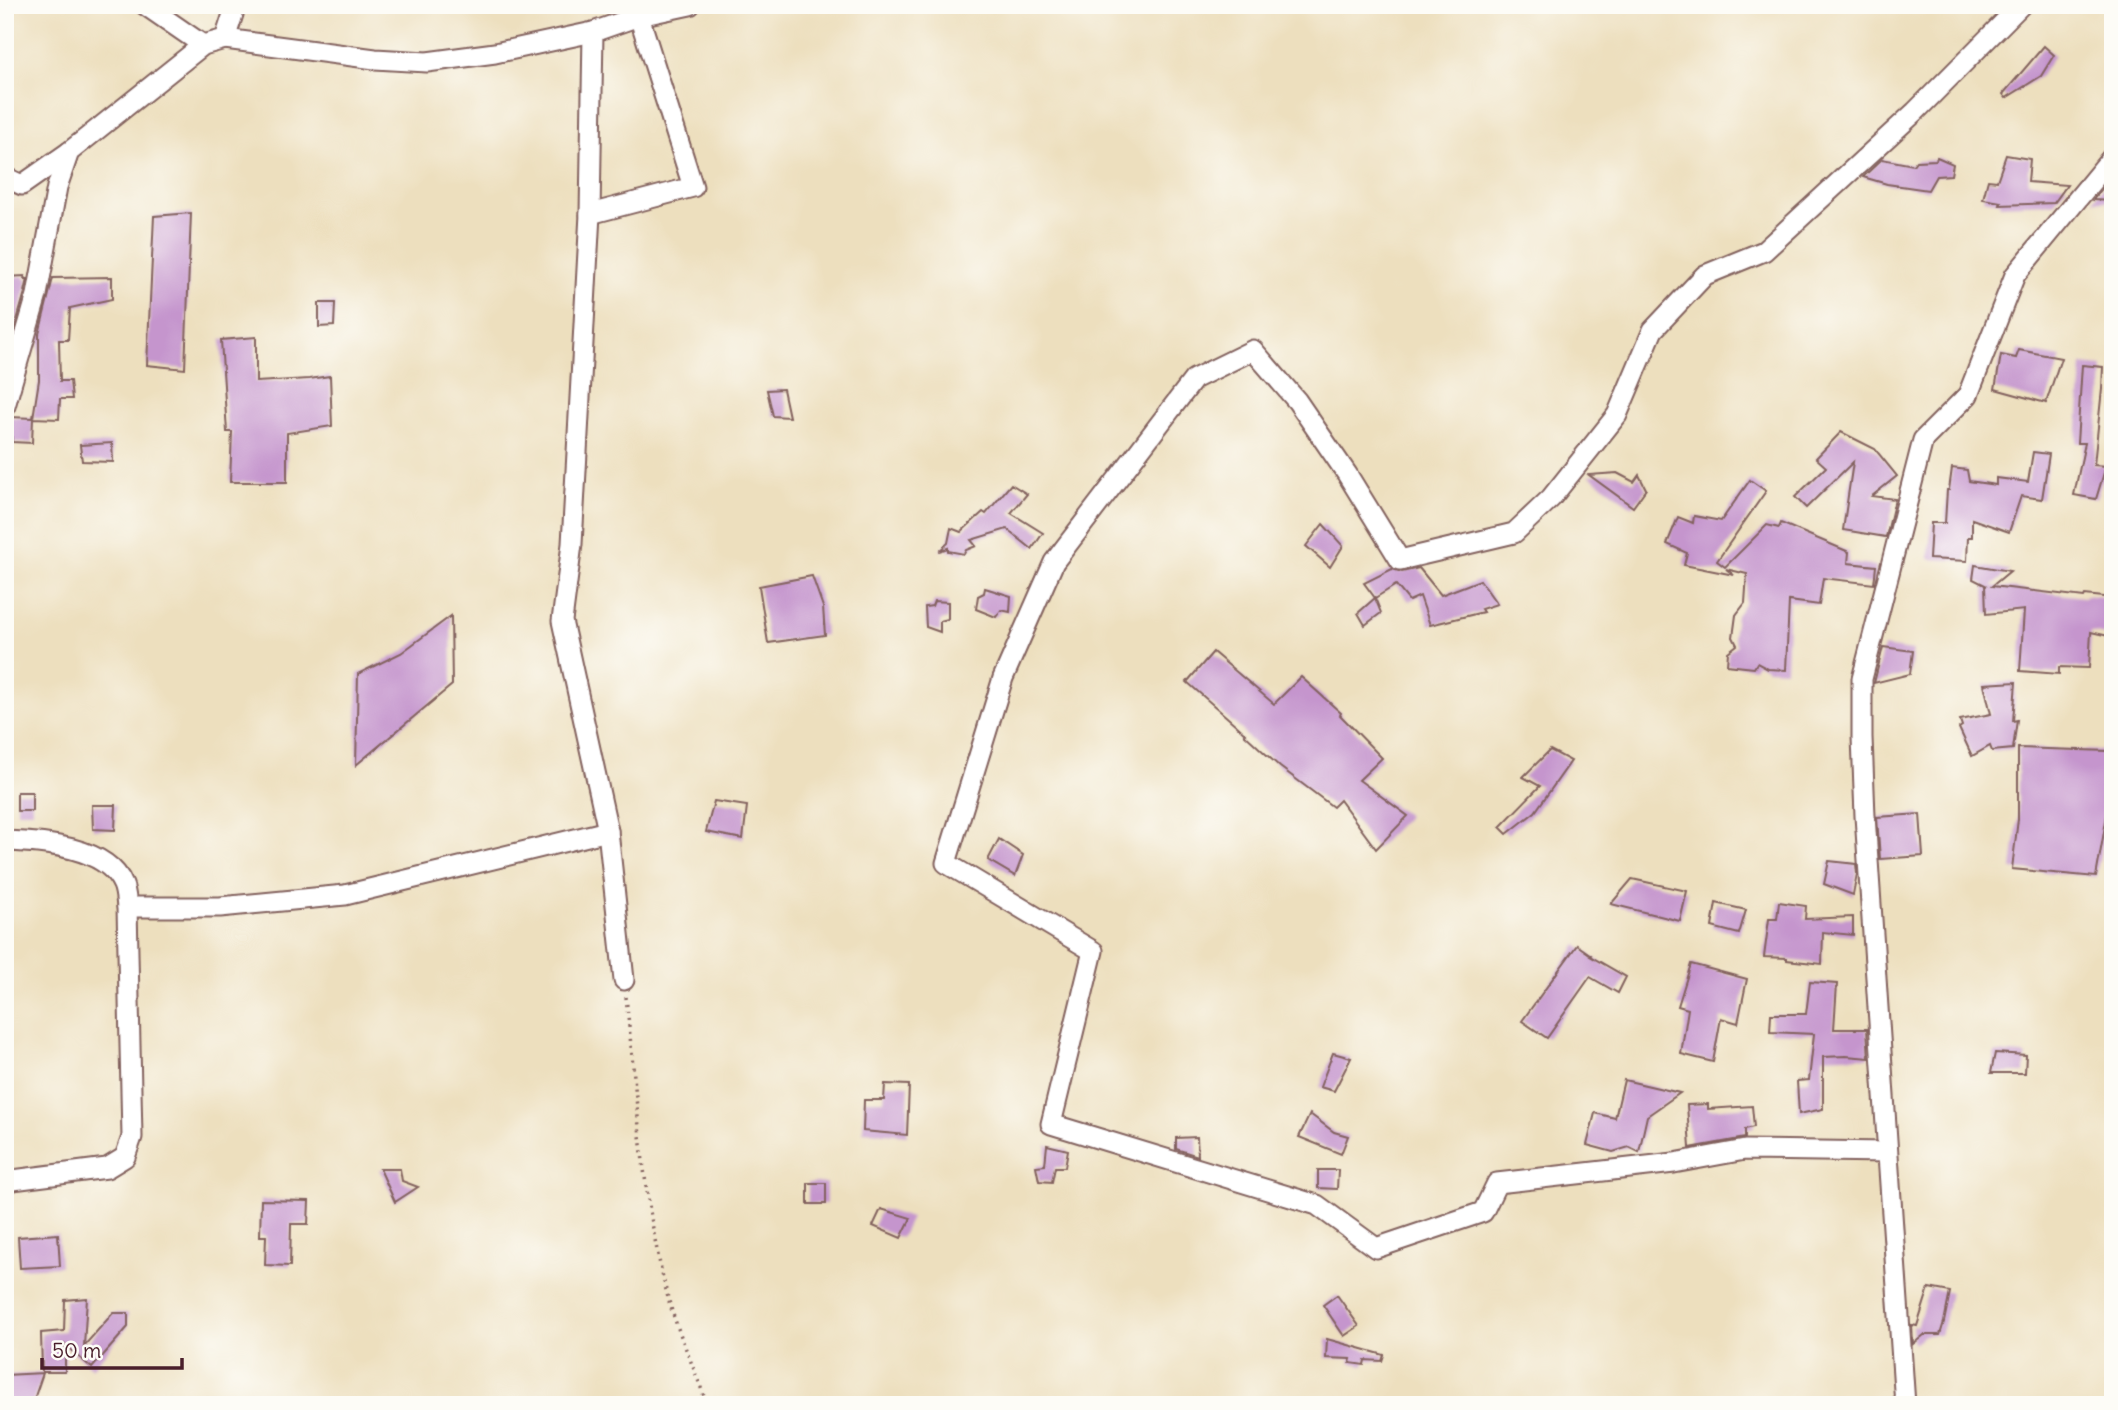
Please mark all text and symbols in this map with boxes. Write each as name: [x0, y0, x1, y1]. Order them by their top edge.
scale bar: [42, 1326, 182, 1370]
text: 50 m: [52, 1337, 101, 1364]

